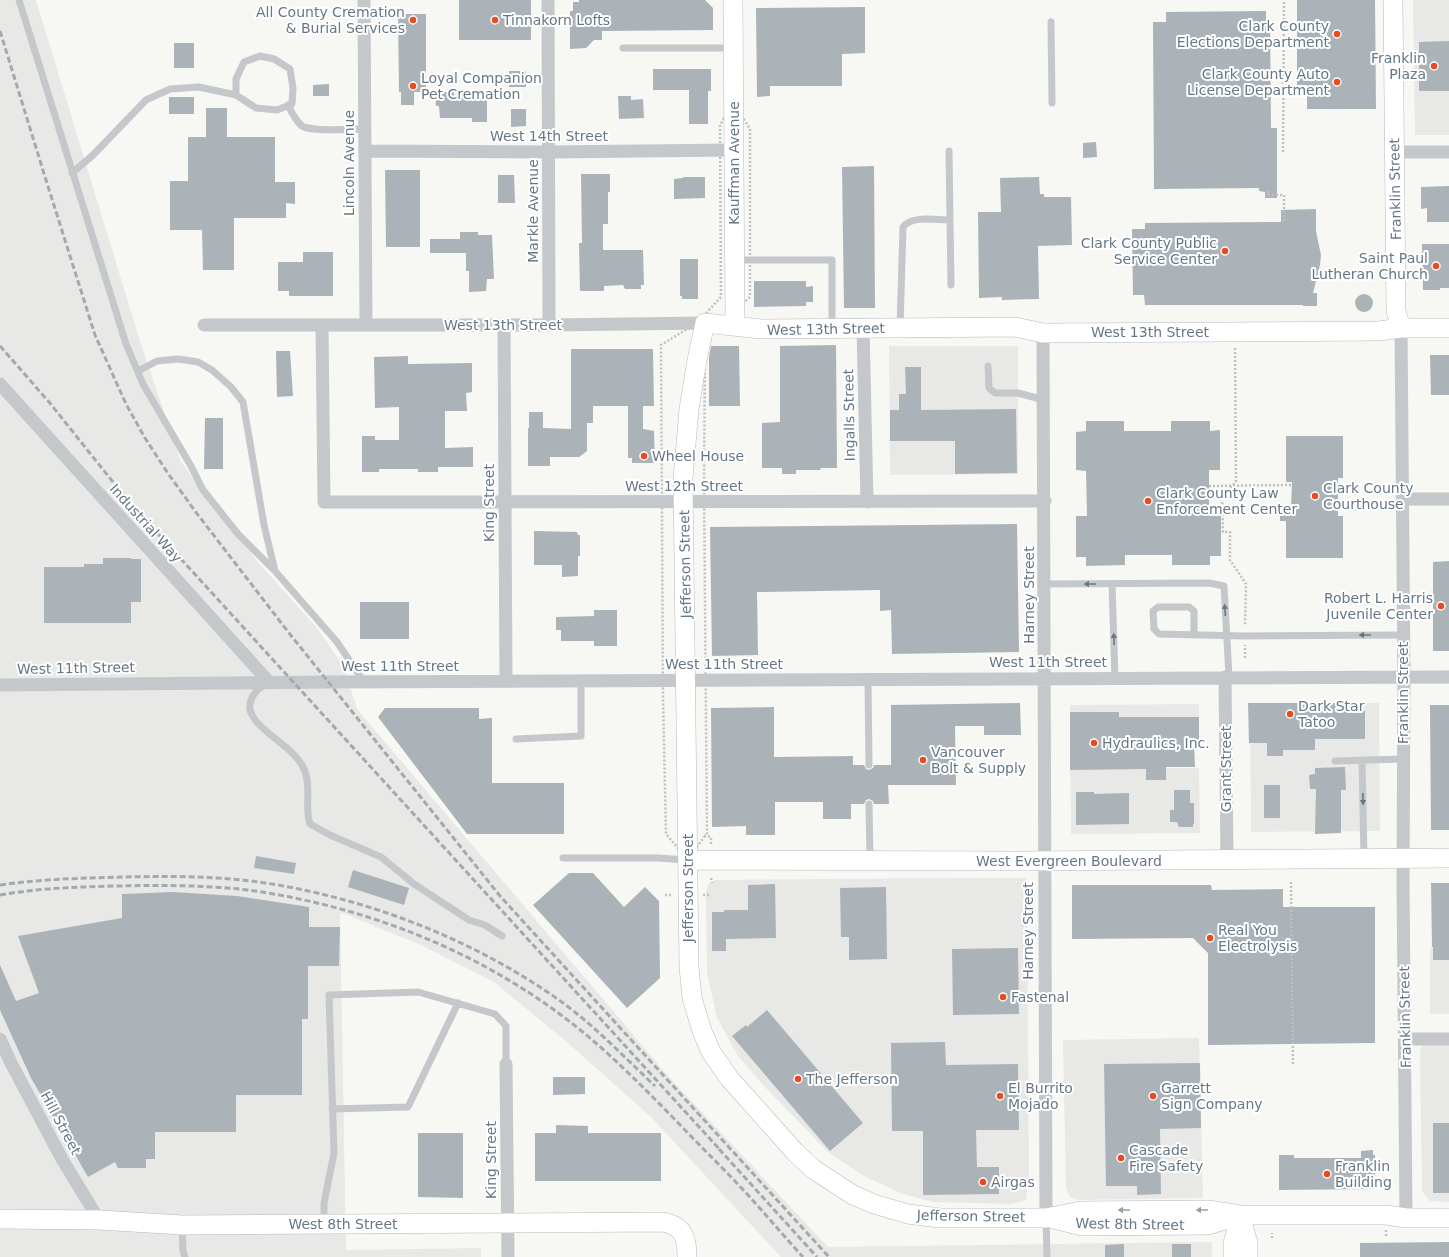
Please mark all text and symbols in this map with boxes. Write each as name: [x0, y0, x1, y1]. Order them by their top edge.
place label: All County Cremation & Burial Services: [256, 4, 405, 36]
place label: Tinnakorn Lofts: [502, 12, 610, 28]
marker: All County Cremation & Burial Services: [408, 15, 418, 25]
marker: Tinnakorn Lofts: [490, 15, 500, 25]
place label: Clark County Elections Department: [1177, 18, 1330, 50]
marker: Clark County Elections Department: [1332, 29, 1342, 39]
place label: Franklin Plaza: [1371, 50, 1426, 82]
marker: Franklin Plaza: [1429, 61, 1439, 71]
place label: Clark County Auto License Department: [1187, 66, 1330, 98]
place label: Loyal Companion Pet Cremation: [421, 70, 542, 102]
marker: Clark County Auto License Department: [1332, 77, 1342, 87]
marker: Loyal Companion Pet Cremation: [408, 81, 418, 91]
street label: Kauffman Avenue: [726, 101, 742, 225]
street label: Lincoln Avenue: [341, 110, 357, 216]
street label: West 14th Street: [490, 128, 609, 144]
street label: Franklin Street: [1386, 137, 1404, 240]
street label: Markle Avenue: [525, 159, 541, 263]
place label: Clark County Public Service Center: [1081, 235, 1217, 267]
marker: Clark County Public Service Center: [1220, 246, 1230, 256]
place label: Saint Paul Lutheran Church: [1311, 250, 1428, 282]
marker: Saint Paul Lutheran Church: [1431, 261, 1441, 271]
street label: West 13th Street: [444, 317, 563, 333]
street label: West 13th Street: [767, 320, 886, 338]
street label: West 13th Street: [1091, 324, 1210, 340]
street label: Ingalls Street: [840, 368, 858, 461]
place label: Wheel House: [652, 448, 744, 464]
marker: Wheel House: [639, 451, 649, 461]
street label: King Street: [481, 464, 497, 542]
street label: West 12th Street: [625, 478, 744, 494]
place label: Clark County Courthouse: [1323, 480, 1413, 512]
street label: Industrial Way: [107, 481, 185, 565]
place label: Clark County Law Enforcement Center: [1156, 485, 1297, 517]
marker: Clark County Courthouse: [1310, 491, 1320, 501]
marker: Clark County Law Enforcement Center: [1143, 496, 1153, 506]
street label: Jefferson Street: [676, 509, 694, 619]
street label: Harney Street: [1021, 546, 1037, 644]
one-way arrow: [1083, 581, 1096, 587]
place label: Robert L. Harris Juvenile Center: [1324, 590, 1433, 622]
marker: Robert L. Harris Juvenile Center: [1436, 601, 1446, 611]
one-way arrow: [1222, 604, 1229, 616]
one-way arrow: [1111, 632, 1117, 645]
one-way arrow: [1358, 632, 1371, 638]
street label: Franklin Street: [1395, 641, 1411, 744]
street label: West 11th Street: [989, 654, 1108, 670]
street label: West 11th Street: [665, 656, 784, 672]
street label: West 11th Street: [341, 658, 460, 674]
street label: West 11th Street: [17, 659, 136, 677]
place label: Dark Star Tatoo: [1297, 698, 1365, 730]
marker: Dark Star Tatoo: [1285, 709, 1295, 719]
street label: Grant Street: [1218, 725, 1234, 812]
place label: Hydraulics, Inc.: [1102, 735, 1210, 751]
marker: Hydraulics, Inc.: [1089, 738, 1099, 748]
place label: Vancouver Bolt & Supply: [931, 744, 1026, 776]
marker: Vancouver Bolt & Supply: [918, 755, 928, 765]
one-way arrow: [1359, 793, 1366, 805]
street label: Jefferson Street: [680, 833, 696, 943]
street label: West Evergreen Boulevard: [976, 853, 1162, 869]
street label: Harney Street: [1020, 882, 1036, 980]
place label: Real You Electrolysis: [1218, 922, 1297, 954]
marker: Real You Electrolysis: [1205, 933, 1215, 943]
street label: Franklin Street: [1396, 965, 1414, 1068]
place label: Fastenal: [1011, 989, 1069, 1005]
marker: Fastenal: [998, 992, 1008, 1002]
place label: The Jefferson: [805, 1071, 898, 1087]
marker: The Jefferson: [793, 1074, 803, 1084]
place label: El Burrito Mojado: [1008, 1080, 1073, 1112]
place label: Garrett Sign Company: [1161, 1080, 1263, 1112]
street label: Hill Street: [38, 1089, 85, 1158]
marker: El Burrito Mojado: [995, 1091, 1005, 1101]
marker: Garrett Sign Company: [1148, 1091, 1158, 1101]
street label: King Street: [483, 1121, 499, 1199]
place label: Cascade Fire Safety: [1129, 1142, 1203, 1174]
marker: Cascade Fire Safety: [1116, 1153, 1126, 1163]
place label: Franklin Building: [1335, 1158, 1392, 1190]
marker: Franklin Building: [1322, 1169, 1332, 1179]
place label: Airgas: [991, 1174, 1035, 1190]
marker: Airgas: [978, 1177, 988, 1187]
street label: Jefferson Street: [916, 1207, 1026, 1225]
one-way arrow: [1117, 1207, 1130, 1213]
one-way arrow: [1195, 1207, 1208, 1213]
street label: West 8th Street: [1075, 1215, 1185, 1233]
street label: West 8th Street: [288, 1216, 398, 1232]

